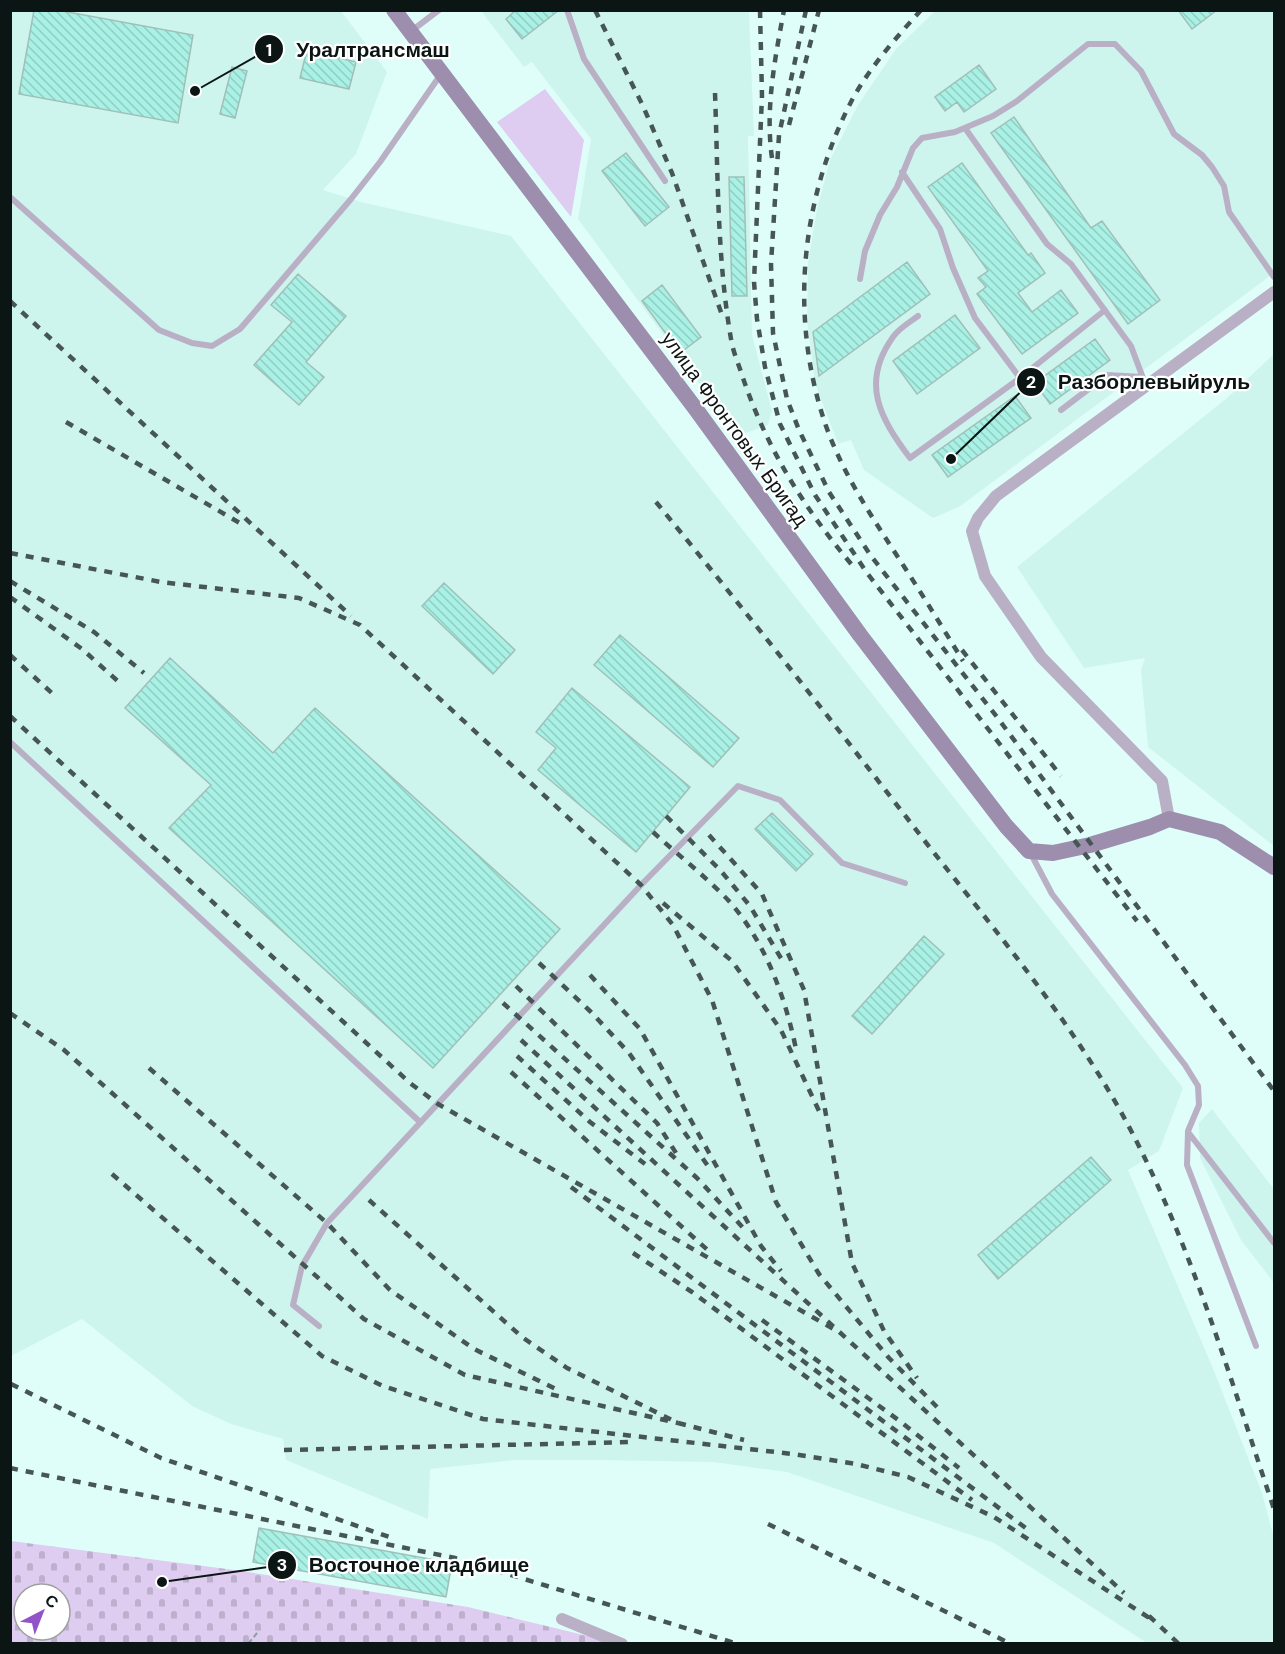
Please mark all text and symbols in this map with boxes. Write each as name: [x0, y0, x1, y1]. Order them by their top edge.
callout: Уралтрансмаш: [254, 30, 461, 69]
text: Уралтрансмаш: [296, 36, 450, 64]
text: 1: [266, 38, 272, 62]
street label: улица Фронтовых Бригад: [656, 327, 815, 532]
callout: Разборлевыйруль: [1016, 362, 1262, 401]
text: Разборлевыйруль: [1058, 368, 1250, 396]
text: 2: [1026, 370, 1036, 394]
callout: Восточное кладбище: [267, 1545, 541, 1584]
text: Восточное кладбище: [309, 1551, 529, 1579]
text: 3: [277, 1553, 287, 1577]
north arrow: [12, 1582, 72, 1642]
text: С: [40, 1590, 63, 1613]

